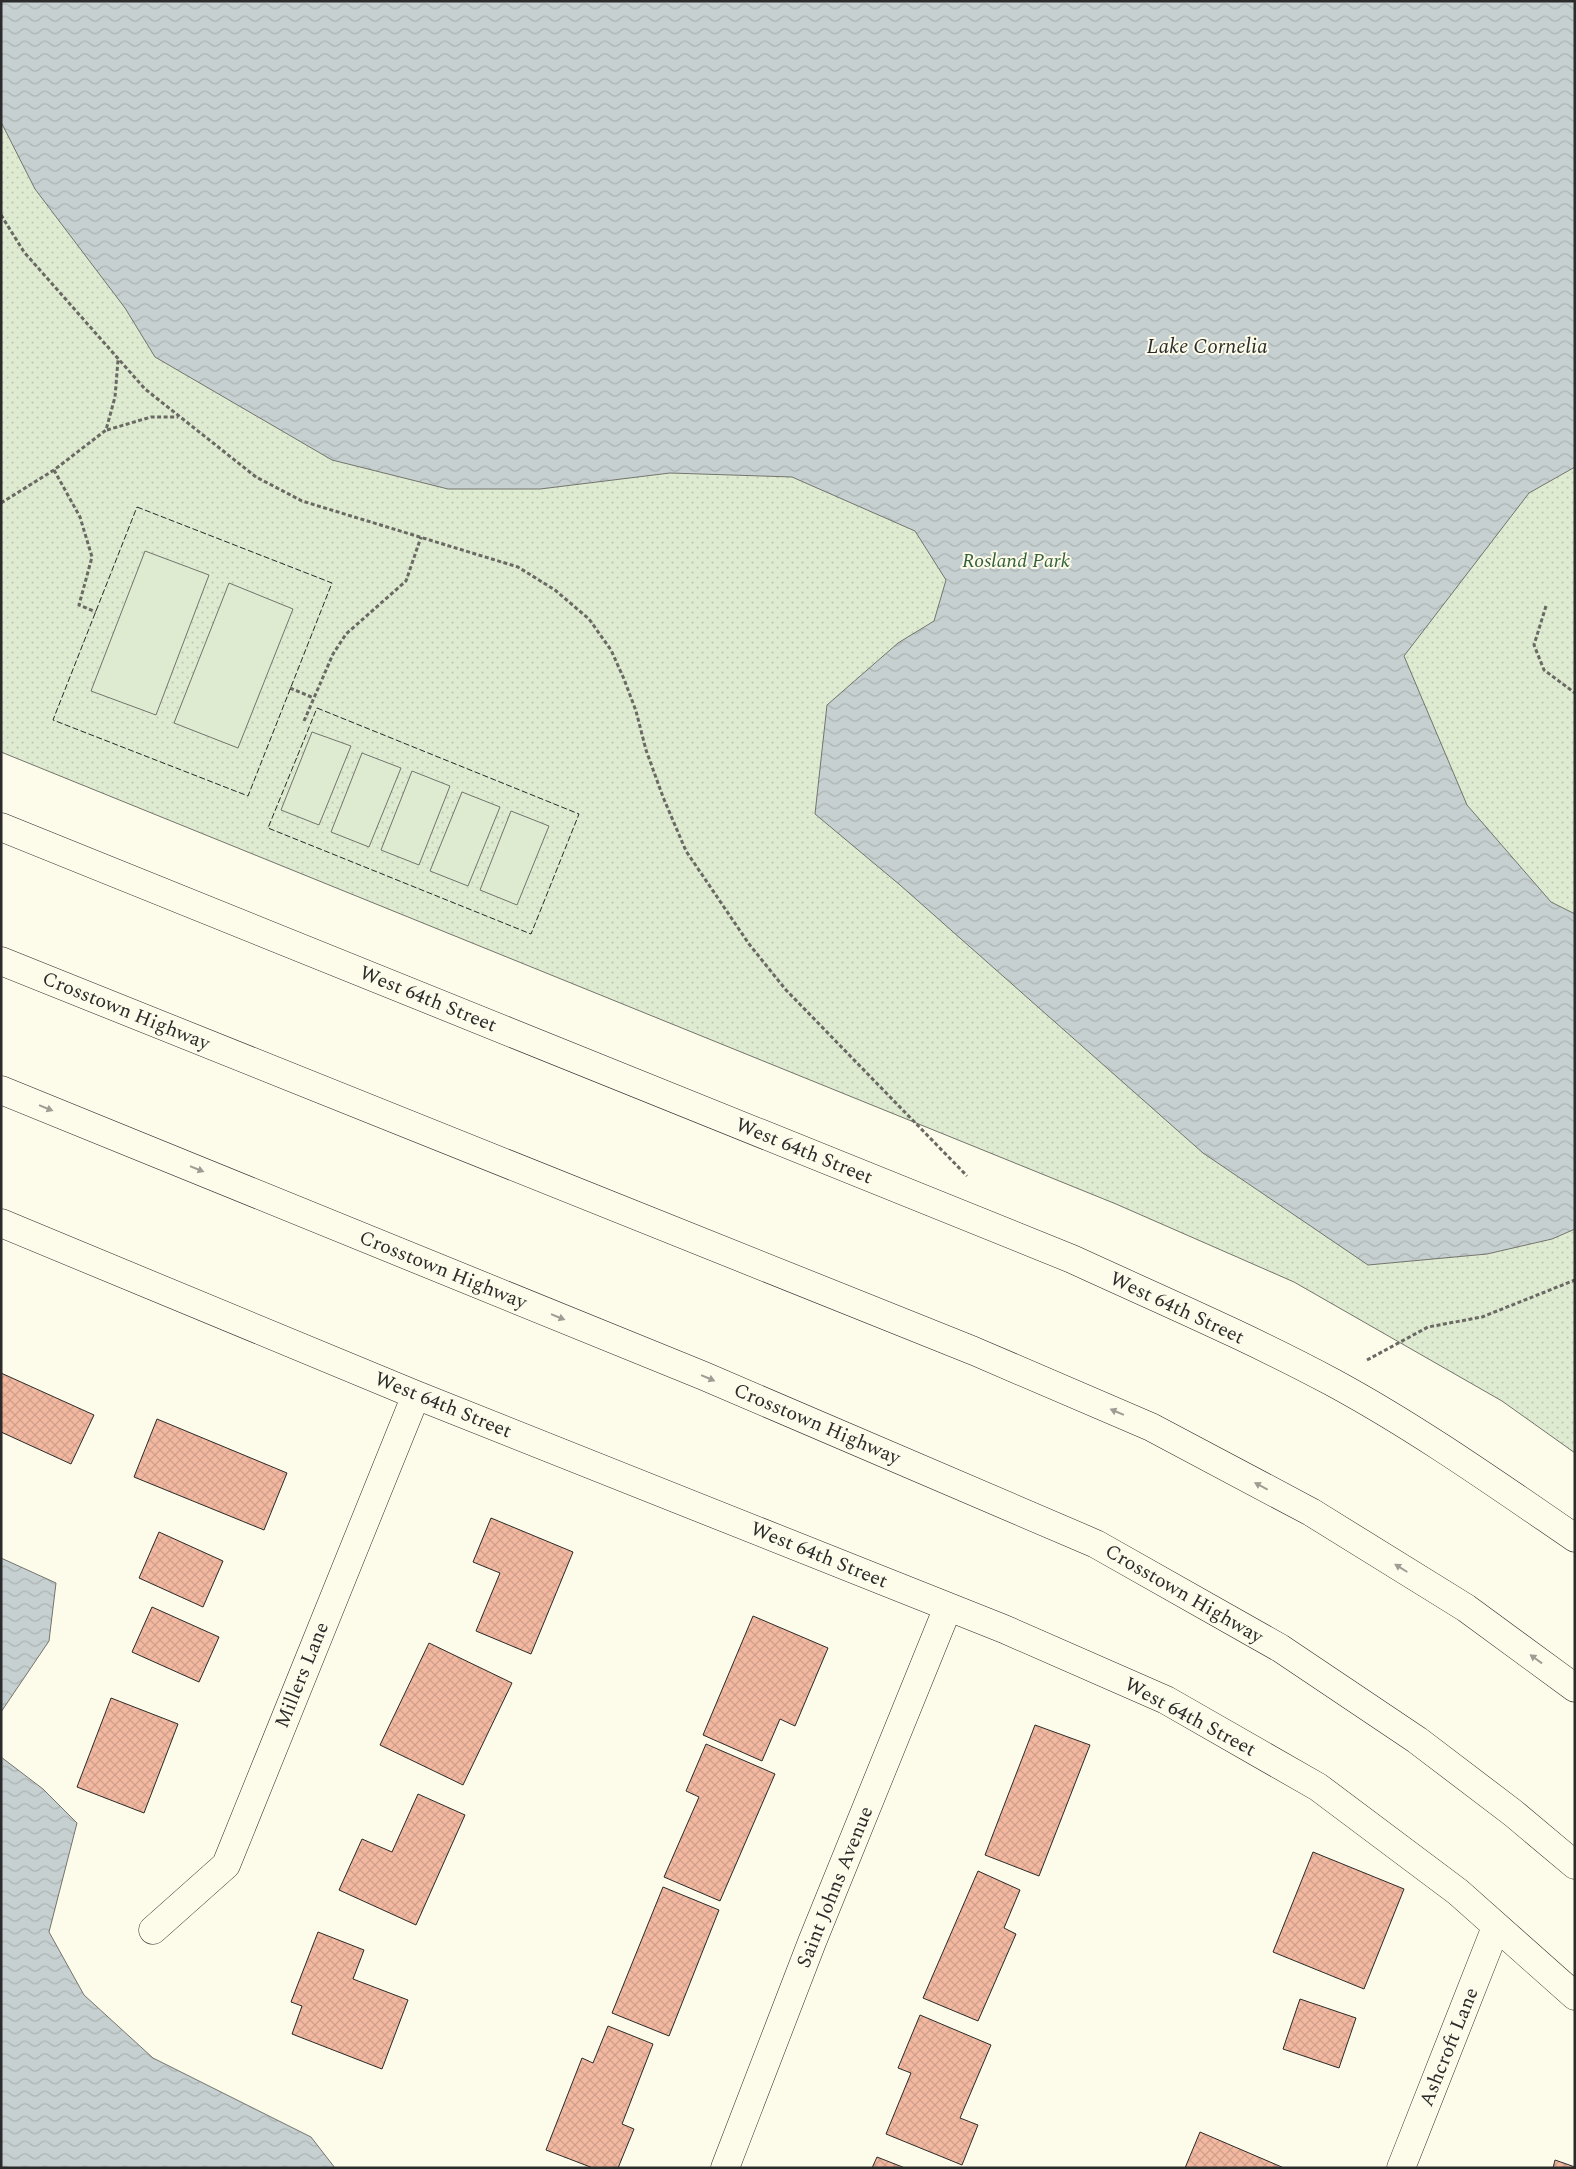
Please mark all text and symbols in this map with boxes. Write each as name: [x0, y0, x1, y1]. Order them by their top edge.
water label: Lake Cornelia: [1146, 331, 1268, 363]
park label: Rosland Park: [962, 546, 1071, 576]
street label: West 64th Street: [355, 958, 501, 1040]
street label: Crosstown Highway: [38, 964, 216, 1059]
one-way arrow: [39, 1104, 54, 1112]
street label: West 64th Street: [731, 1110, 877, 1192]
one-way arrow: [190, 1166, 204, 1174]
street label: Crosstown Highway: [355, 1223, 533, 1318]
street label: West 64th Street: [1105, 1264, 1249, 1352]
one-way arrow: [551, 1313, 565, 1321]
street label: West 64th Street: [370, 1364, 516, 1446]
one-way arrow: [701, 1375, 715, 1383]
street label: Crosstown Highway: [729, 1375, 906, 1473]
one-way arrow: [1110, 1407, 1124, 1415]
one-way arrow: [1255, 1481, 1268, 1490]
street label: West 64th Street: [746, 1514, 892, 1596]
street label: Crosstown Highway: [1099, 1536, 1270, 1652]
one-way arrow: [1395, 1563, 1408, 1572]
street label: Millers Lane: [267, 1617, 337, 1733]
one-way arrow: [1529, 1654, 1543, 1664]
street label: West 64th Street: [1119, 1670, 1261, 1764]
street label: Saint Johns Avenue: [789, 1802, 881, 1972]
street label: Ashcroft Lane: [1411, 1983, 1487, 2111]

